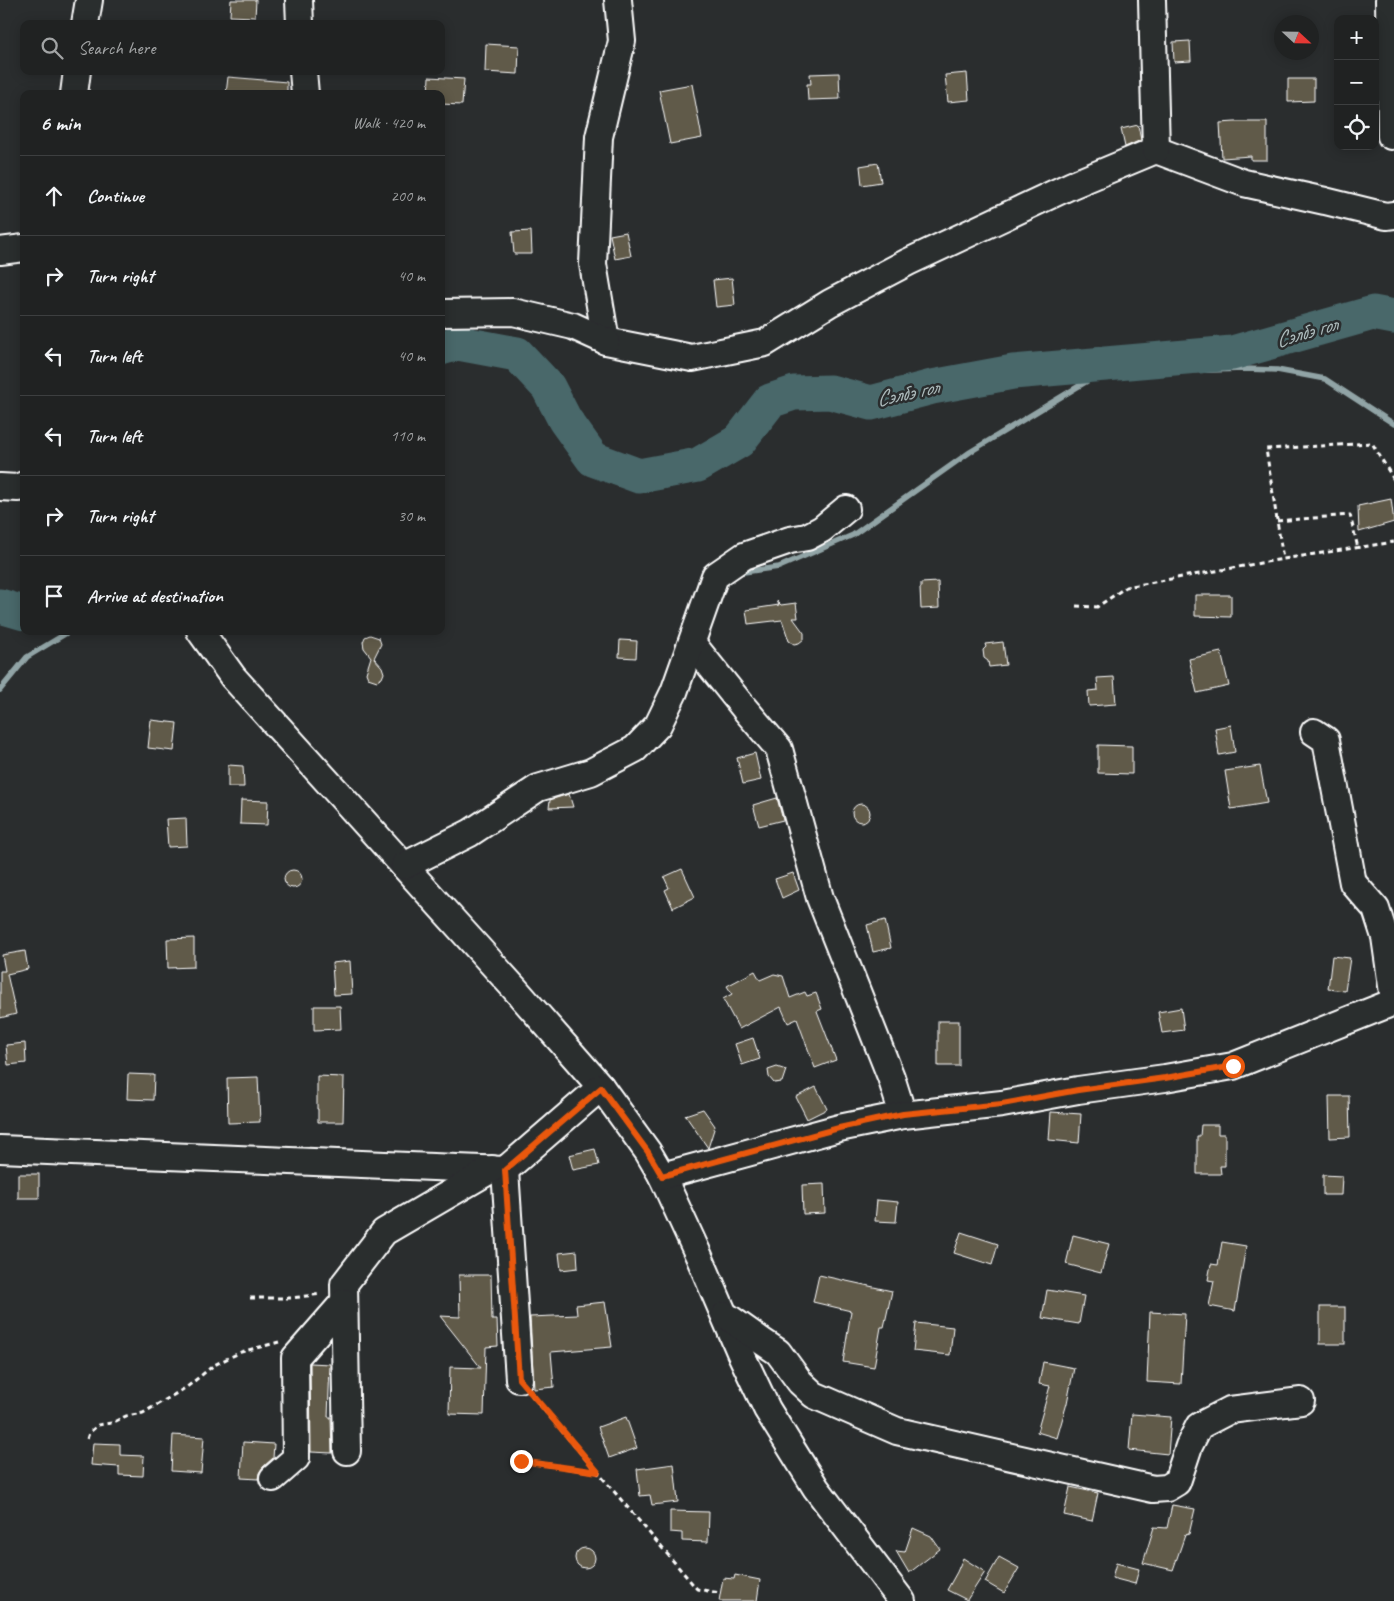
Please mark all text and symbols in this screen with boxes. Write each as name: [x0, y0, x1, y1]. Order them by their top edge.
north arrow: [1274, 15, 1319, 60]
map controls: [1334, 15, 1379, 150]
button: +: [1334, 15, 1379, 60]
search box: [20, 20, 445, 75]
icon: search: [38, 34, 66, 62]
text: Search here: [78, 36, 155, 60]
button: −: [1334, 60, 1379, 105]
button: locate: [1334, 105, 1379, 150]
text: 6 min: [40, 110, 81, 136]
text: Walk · 420 m: [353, 113, 425, 133]
icon: ahead: [40, 182, 68, 210]
text: Continue: [87, 184, 144, 208]
text: 200 m: [391, 186, 425, 206]
icon: right: [40, 262, 68, 290]
text: Turn right: [87, 264, 154, 288]
text: 40 m: [398, 266, 425, 286]
water label: Сэлбэ гол: [1272, 309, 1343, 354]
icon: left: [40, 342, 68, 370]
text: Turn left: [87, 344, 142, 368]
text: 40 m: [398, 346, 425, 366]
water label: Сэлбэ гол: [873, 372, 944, 413]
icon: left: [40, 422, 68, 450]
text: Turn left: [87, 424, 142, 448]
text: 110 m: [391, 426, 425, 446]
icon: right: [40, 502, 68, 530]
text: Turn right: [87, 504, 154, 528]
text: 30 m: [398, 506, 425, 526]
icon: arrive: [40, 582, 68, 610]
text: Arrive at destination: [87, 584, 223, 608]
route start: [1222, 1055, 1245, 1078]
route end: [510, 1450, 533, 1473]

